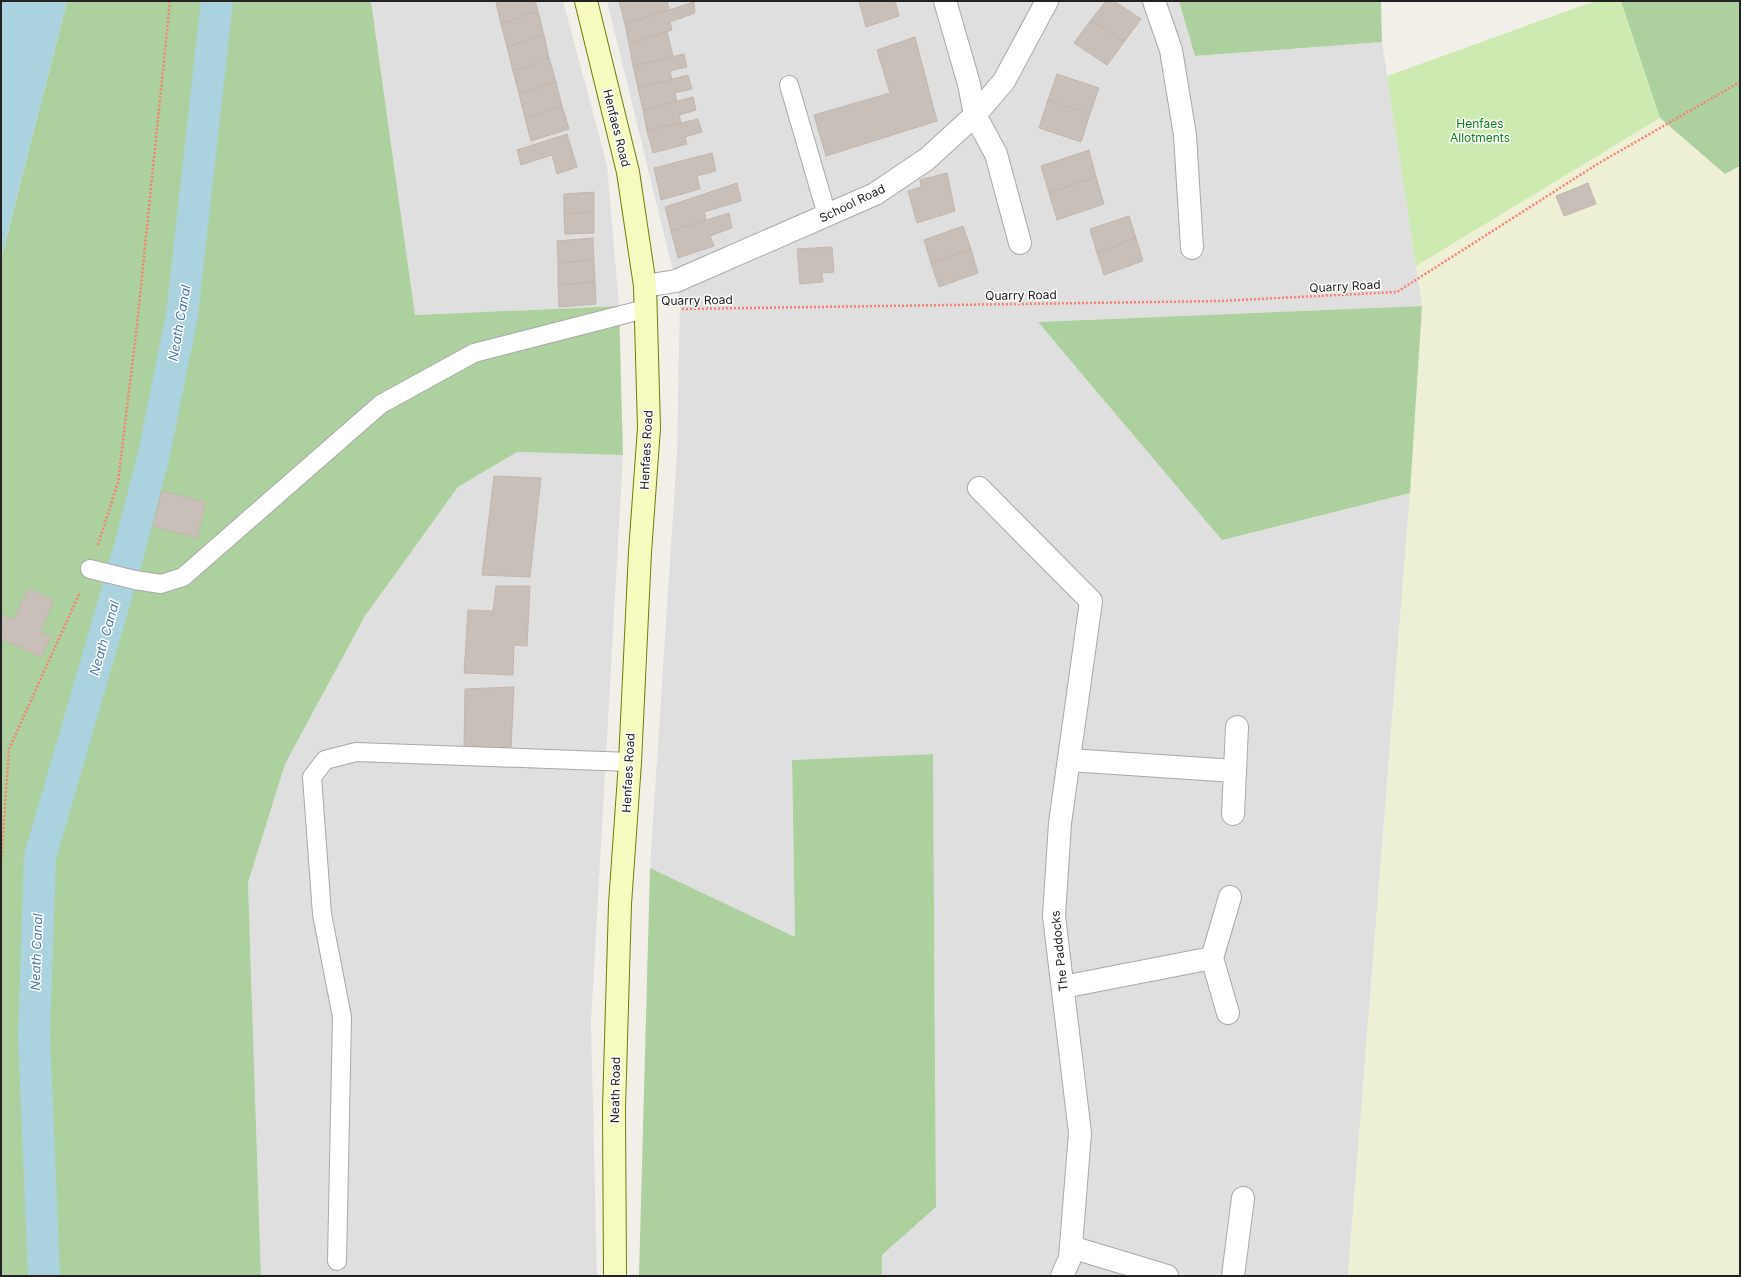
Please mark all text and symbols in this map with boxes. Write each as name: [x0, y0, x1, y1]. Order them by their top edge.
street label: Henfaes Road: [600, 88, 634, 168]
park label: Henfaes Allotments: [1450, 116, 1510, 145]
street label: School Road: [817, 181, 887, 225]
street label: Quarry Road: [1309, 277, 1381, 295]
water label: Neath Canal: [164, 283, 194, 362]
street label: Quarry Road: [985, 287, 1057, 303]
street label: Quarry Road: [661, 292, 733, 308]
street label: Henfaes Road: [636, 410, 656, 490]
water label: Neath Canal: [86, 598, 123, 677]
street label: Henfaes Road: [618, 733, 638, 813]
street label: The Paddocks: [1047, 910, 1071, 992]
water label: Neath Canal: [27, 912, 45, 991]
street label: Neath Road: [607, 1057, 623, 1123]

